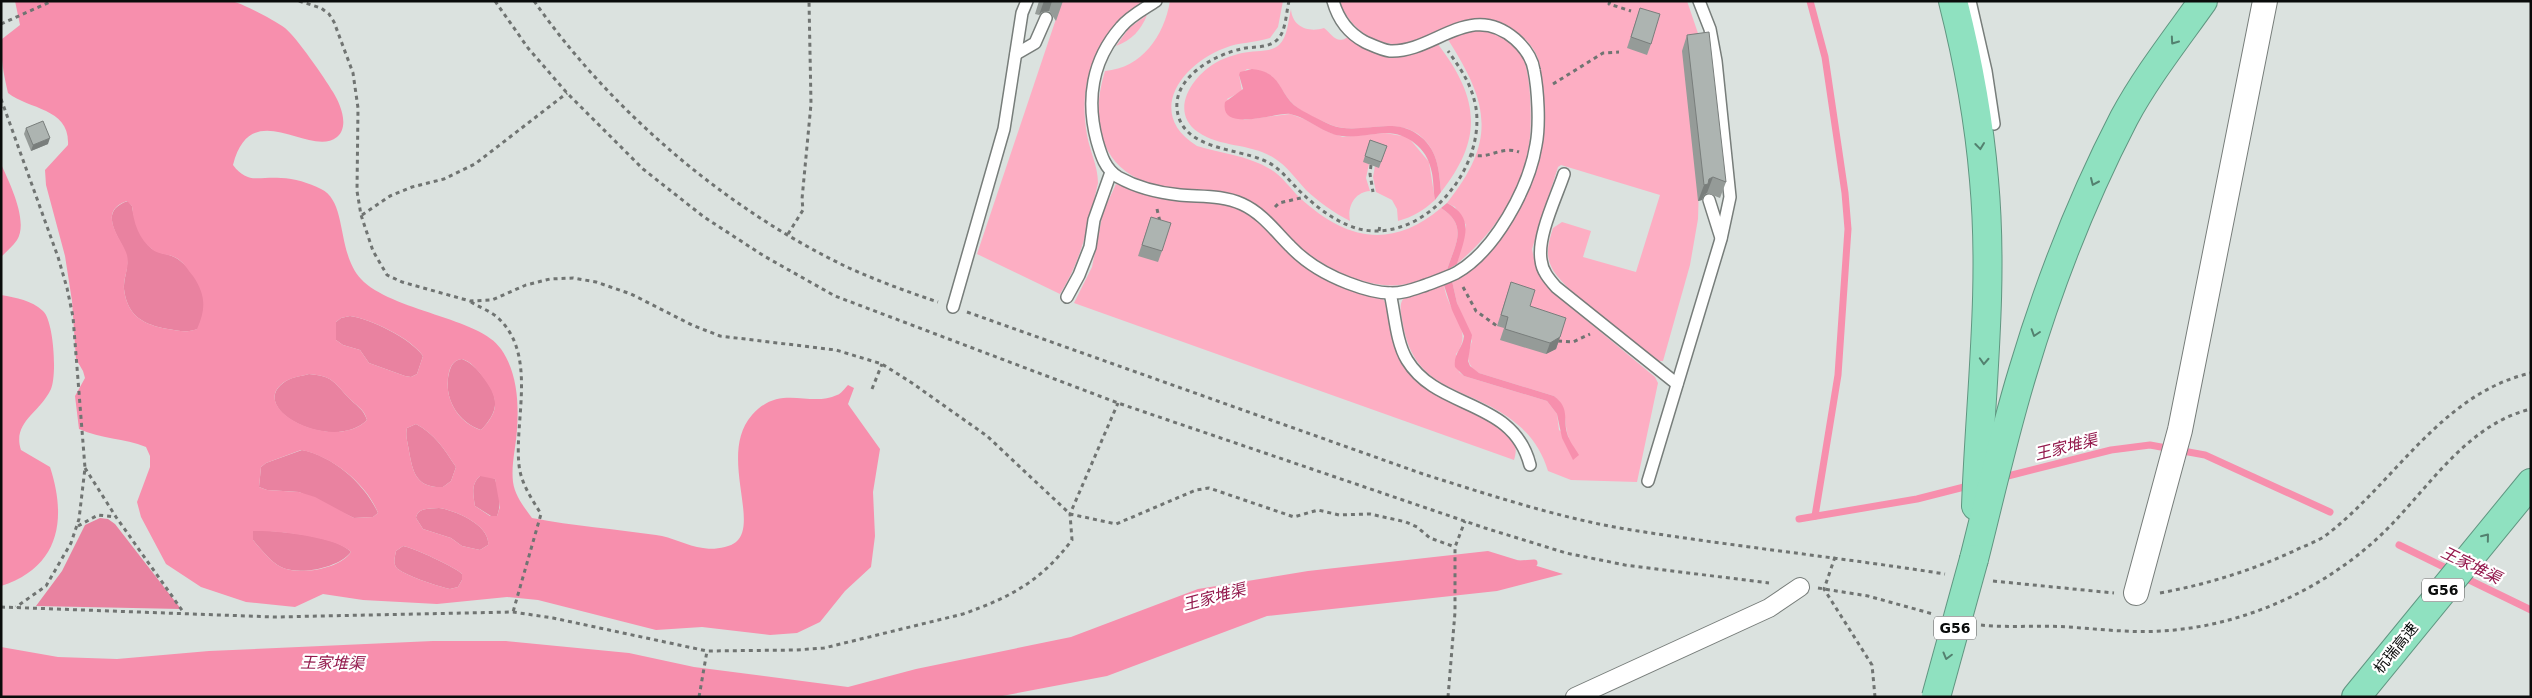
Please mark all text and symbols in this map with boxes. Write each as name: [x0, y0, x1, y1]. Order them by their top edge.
one-way arrow: [2171, 35, 2180, 45]
one-way arrow: [1974, 143, 1985, 151]
one-way arrow: [2089, 177, 2100, 186]
one-way arrow: [2031, 328, 2041, 337]
one-way arrow: [1979, 357, 1990, 365]
water label: 王家堆渠: [2033, 430, 2101, 464]
one-way arrow: [2481, 534, 2489, 543]
water label: 王家堆渠: [2438, 542, 2506, 588]
road number: G56: [2422, 578, 2464, 602]
water label: 王家堆渠: [1181, 579, 1249, 614]
road number: G56: [1934, 616, 1976, 640]
street label: 杭瑞高速: [2370, 619, 2422, 677]
one-way arrow: [1943, 652, 1953, 660]
water label: 王家堆渠: [300, 653, 366, 673]

